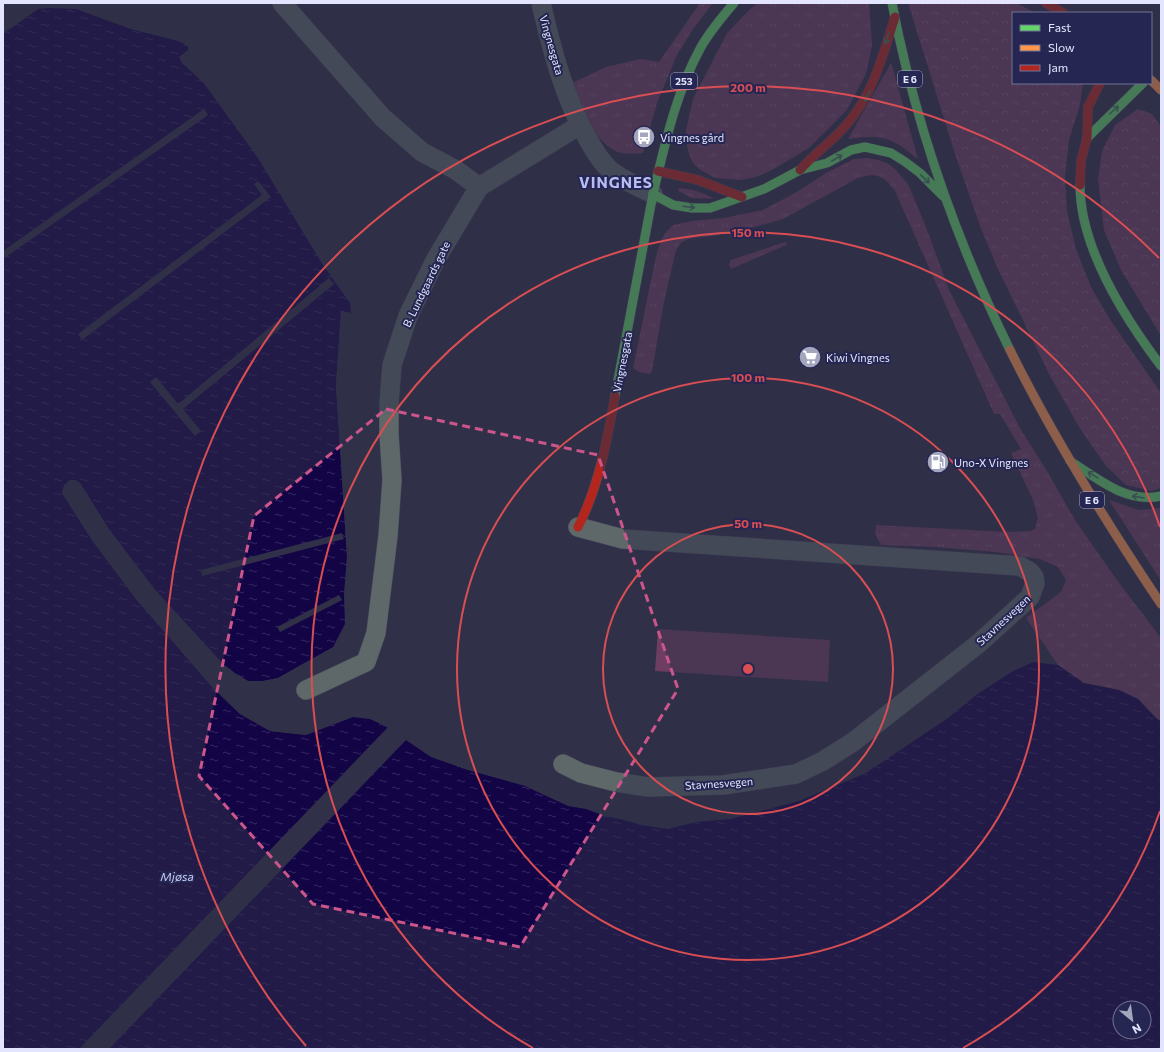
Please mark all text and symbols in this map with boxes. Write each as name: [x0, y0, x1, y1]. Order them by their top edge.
legend: [1012, 12, 1152, 84]
street label: Vingnesgata: [537, 14, 567, 76]
text: Fast: [1048, 20, 1071, 34]
one-way arrow: [883, 32, 891, 44]
text: Slow: [1048, 40, 1075, 54]
text: Jam: [1048, 60, 1068, 75]
road number: E 6: [898, 71, 922, 87]
road number: 253: [671, 73, 697, 89]
text: 200 m: [730, 80, 766, 94]
one-way arrow: [863, 90, 871, 101]
one-way arrow: [1109, 106, 1119, 115]
bus stop icon: Vingnes gård: [631, 124, 657, 150]
place label: Vingnes gård: [660, 131, 724, 144]
one-way arrow: [831, 153, 843, 161]
district label: VINGNES: [579, 173, 653, 191]
one-way arrow: [920, 174, 930, 183]
one-way arrow: [682, 203, 695, 211]
text: 150 m: [731, 225, 765, 239]
street label: B. Lundgaards gate: [400, 239, 452, 329]
street label: Vingnesgata: [610, 330, 634, 394]
supermarket icon: Kiwi Vingnes: [797, 344, 823, 370]
place label: Kiwi Vingnes: [826, 351, 890, 364]
text: 100 m: [731, 370, 765, 384]
fuel station icon: Uno-X Vingnes: [925, 449, 951, 475]
place label: Uno-X Vingnes: [954, 456, 1028, 469]
one-way arrow: [1087, 470, 1099, 478]
road number: E 6: [1080, 492, 1104, 508]
one-way arrow: [1132, 493, 1145, 501]
text: 50 m: [734, 516, 762, 530]
street label: Stavnesvegen: [974, 592, 1032, 648]
centre of rings: [741, 662, 755, 676]
street label: Stavnesvegen: [684, 774, 754, 792]
water label: Mjøsa: [160, 869, 194, 883]
north arrow: [1112, 1000, 1152, 1040]
text: N: [1130, 1021, 1144, 1037]

